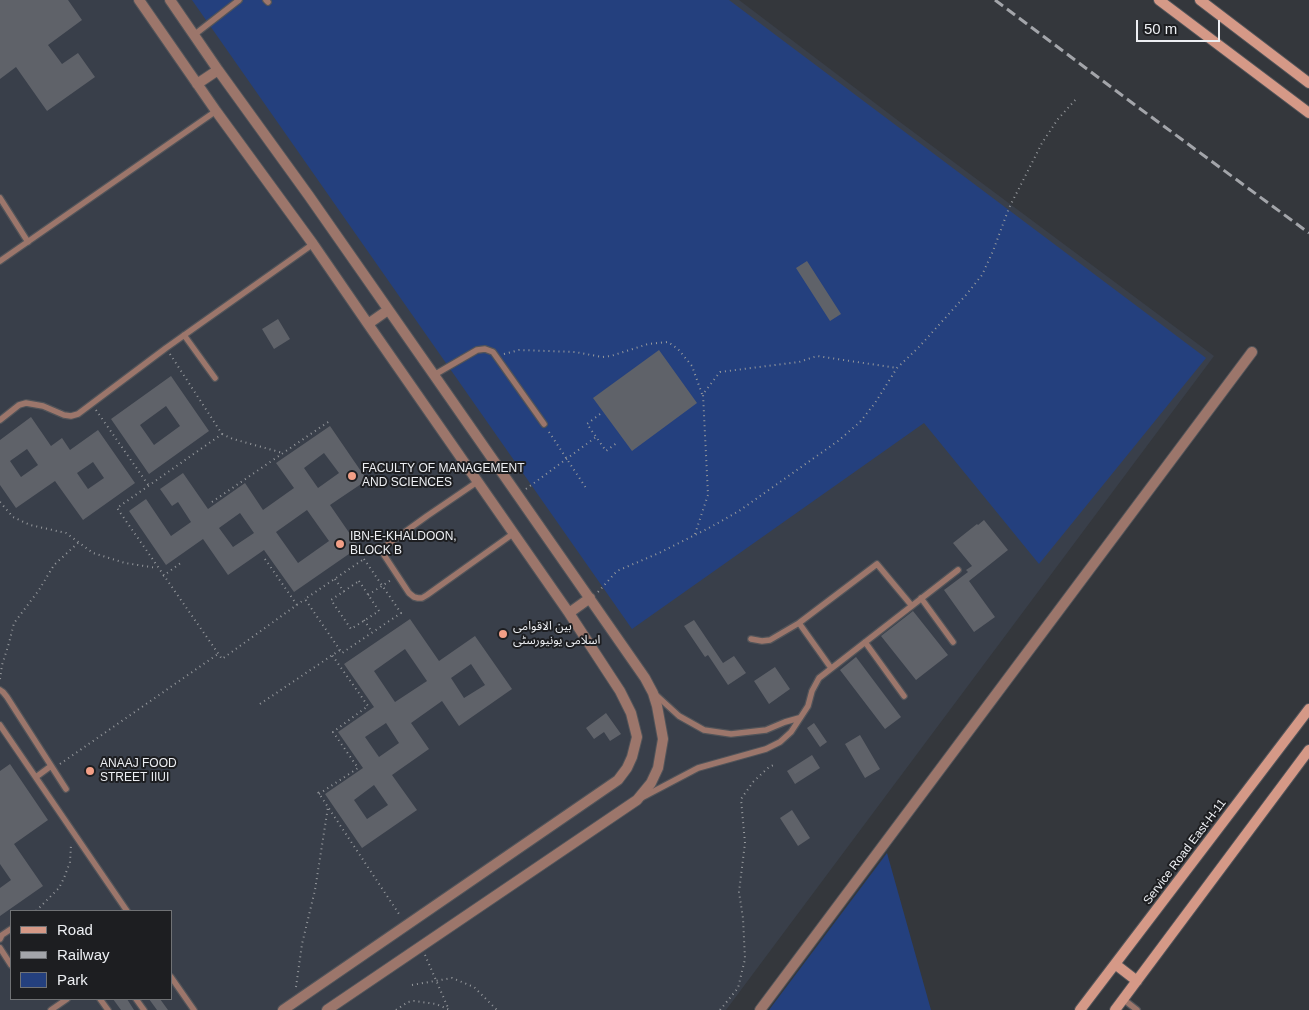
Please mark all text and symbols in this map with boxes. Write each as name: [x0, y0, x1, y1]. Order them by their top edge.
scale bar: [1139, 10, 1223, 42]
text: 50 m: [1144, 20, 1177, 37]
place label: FACULTY OF MANAGEMENT AND SCIENCES: [362, 462, 524, 490]
marker: FACULTY OF MANAGEMENT AND SCIENCES: [346, 470, 358, 482]
place label: IBN-E-KHALDOON, BLOCK B: [350, 530, 457, 558]
marker: IBN-E-KHALDOON, BLOCK B: [334, 538, 346, 550]
place label: بین الاقوامی اسلامی یونیورسٹی: [513, 620, 600, 648]
marker: بین الاقوامی اسلامی یونیورسٹی: [497, 628, 509, 640]
place label: ANAAJ FOOD STREET IIUI: [100, 757, 177, 785]
marker: ANAAJ FOOD STREET IIUI: [84, 765, 96, 777]
street label: Service Road East-H-11: [1141, 796, 1229, 908]
legend: [10, 910, 172, 1000]
text: Road: [57, 921, 93, 938]
text: Railway: [57, 946, 110, 963]
text: Park: [57, 971, 88, 988]

